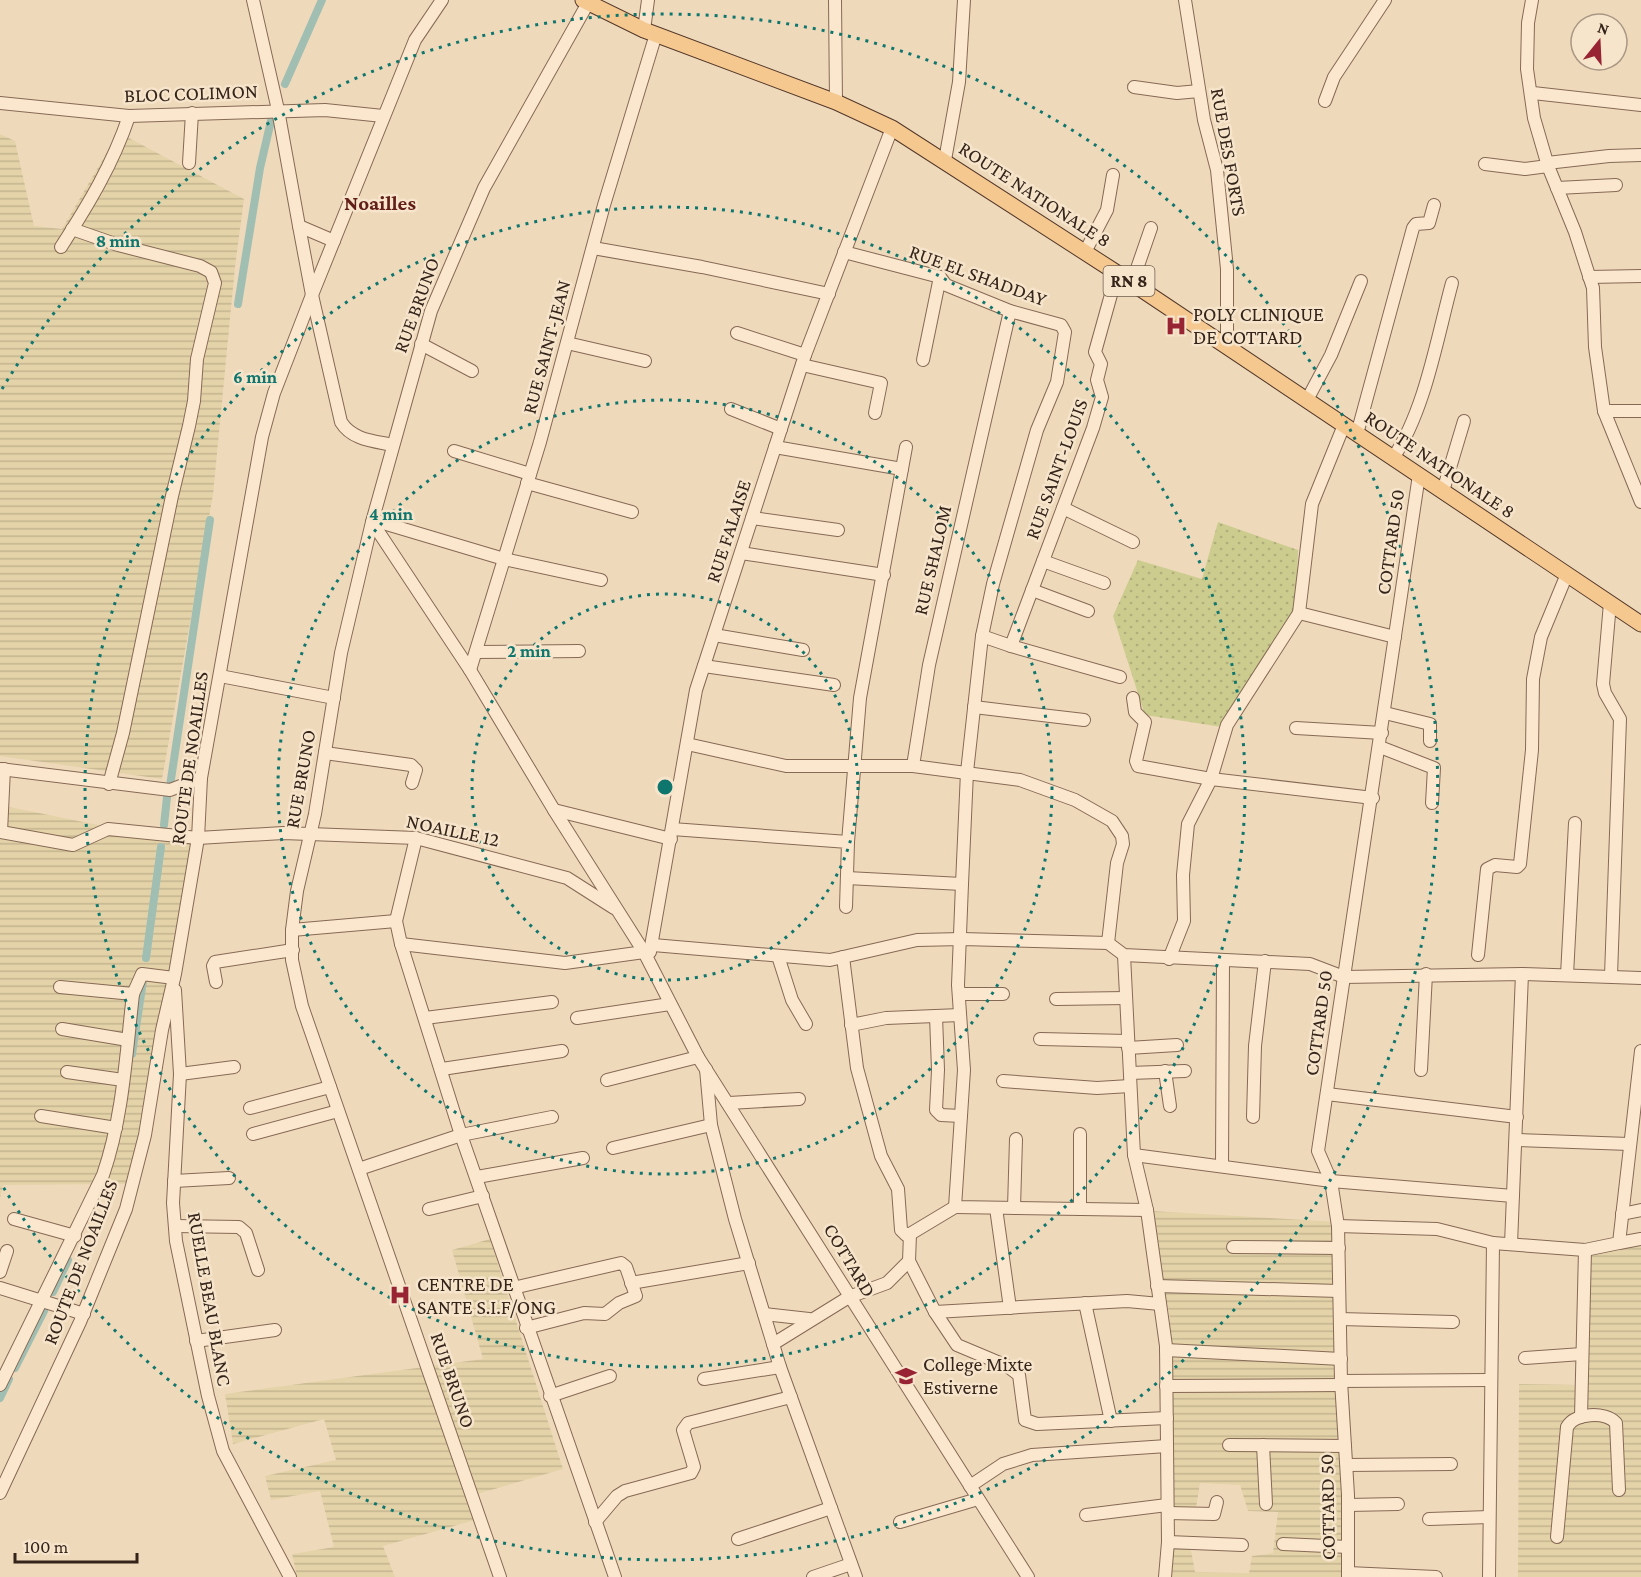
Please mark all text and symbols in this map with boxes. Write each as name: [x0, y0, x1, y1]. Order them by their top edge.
north arrow: [1569, 12, 1629, 72]
text: N: [1596, 18, 1611, 38]
street label: BLOC COLIMON: [124, 80, 258, 106]
street label: RUE DES FORTS: [1207, 86, 1251, 218]
street label: ROUTE NATIONALE 8: [955, 137, 1115, 251]
district label: Noailles: [344, 191, 416, 215]
text: 8 min: [96, 231, 141, 251]
street label: RUE EL SHADDAY: [906, 240, 1050, 310]
street label: RUE BRUNO: [389, 254, 443, 356]
road number: RN 8: [1104, 266, 1154, 296]
street label: RUE SAINT-JEAN: [518, 278, 575, 417]
place label: POLY CLINIQUE DE COTTARD: [1193, 303, 1324, 348]
hospital icon: POLY CLINIQUE DE COTTARD: [1164, 314, 1188, 338]
text: 6 min: [233, 367, 278, 387]
street label: RUE SAINT-LOUIS: [1020, 396, 1092, 542]
street label: ROUTE NATIONALE 8: [1361, 406, 1519, 522]
street label: RUE FALAISE: [701, 477, 755, 585]
street label: COTTARD 50: [1372, 488, 1408, 596]
street label: RUE SHALOM: [909, 503, 955, 617]
text: 4 min: [369, 504, 414, 524]
text: 2 min: [507, 641, 551, 661]
street label: ROUTE DE NOAILLES: [166, 670, 212, 846]
street label: RUE BRUNO: [281, 728, 319, 830]
centre of rings: [655, 777, 675, 797]
street label: NOAILLE 12: [404, 809, 502, 851]
street label: COTTARD 50: [1300, 969, 1336, 1077]
street label: ROUTE DE NOAILLES: [38, 1176, 122, 1348]
street label: RUELLE BEAU BLANC: [184, 1210, 236, 1388]
street label: COTTARD: [820, 1219, 880, 1301]
place label: CENTRE DE SANTE S.I.F/ONG: [417, 1273, 556, 1318]
hospital icon: CENTRE DE SANTE S.I.F/ONG: [388, 1283, 412, 1307]
street label: RUE BRUNO: [426, 1329, 480, 1431]
place label: College Mixte Estiverne: [923, 1353, 1033, 1398]
school or university icon: College Mixte Estiverne: [894, 1364, 918, 1388]
street label: COTTARD 50: [1315, 1454, 1339, 1560]
scale bar: [15, 1526, 136, 1564]
text: 100 m: [24, 1537, 69, 1557]

